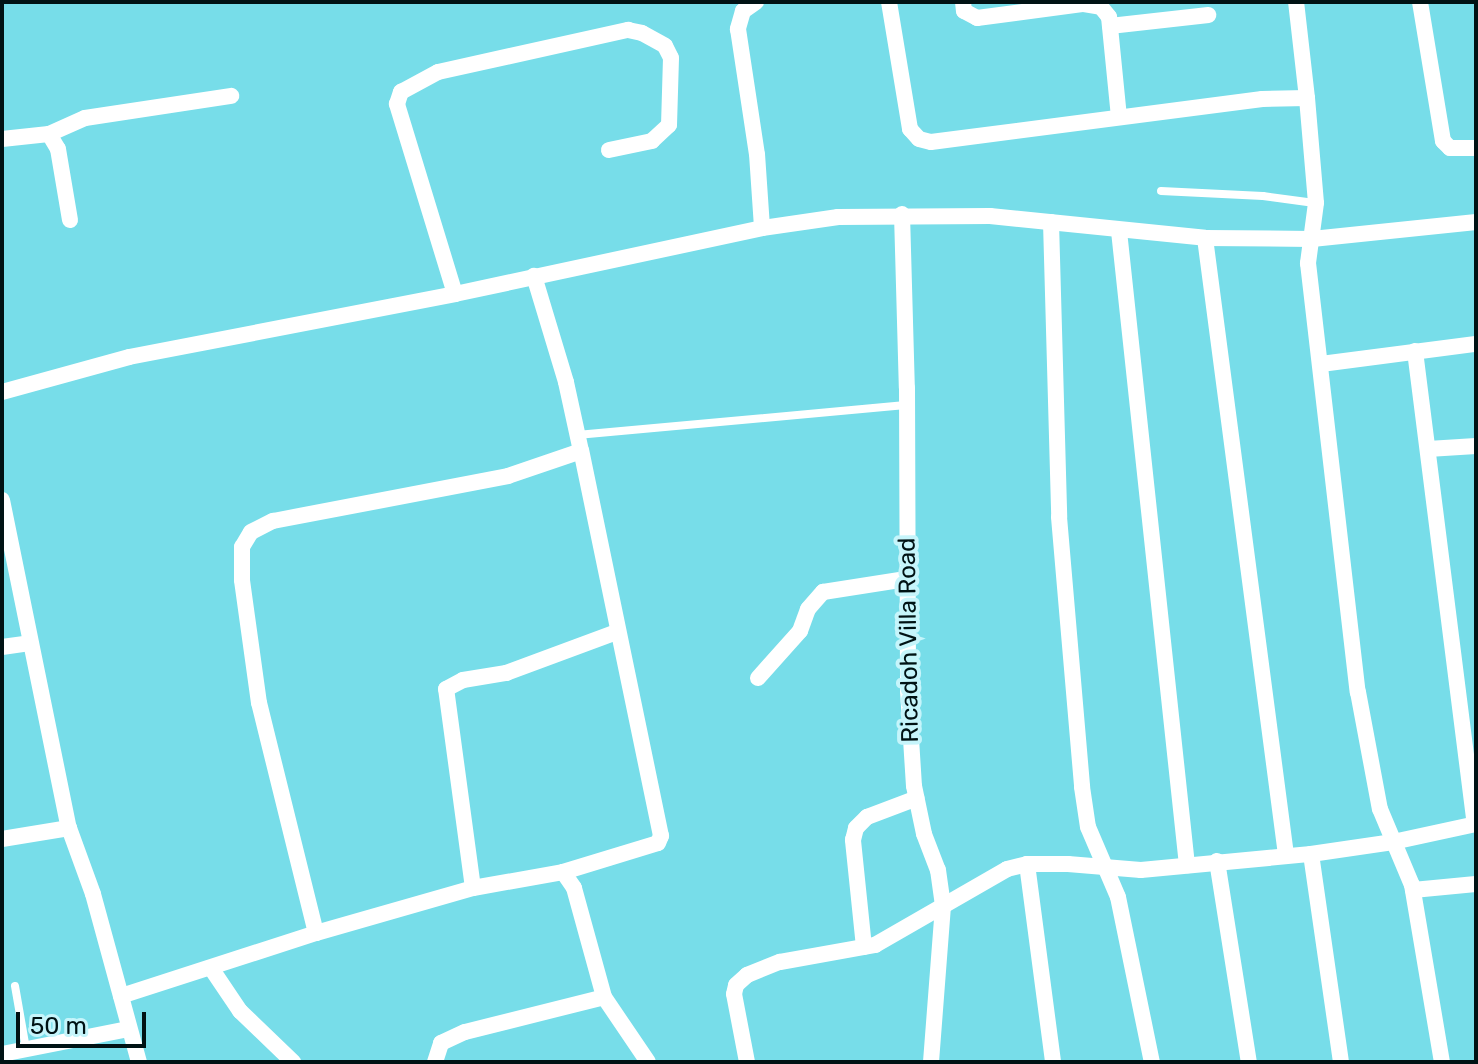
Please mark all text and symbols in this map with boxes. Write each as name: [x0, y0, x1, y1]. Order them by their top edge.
street label: Ricadoh Villa Road: [893, 537, 925, 743]
scale bar: [20, 996, 150, 1046]
text: 50 m: [30, 1012, 87, 1040]

